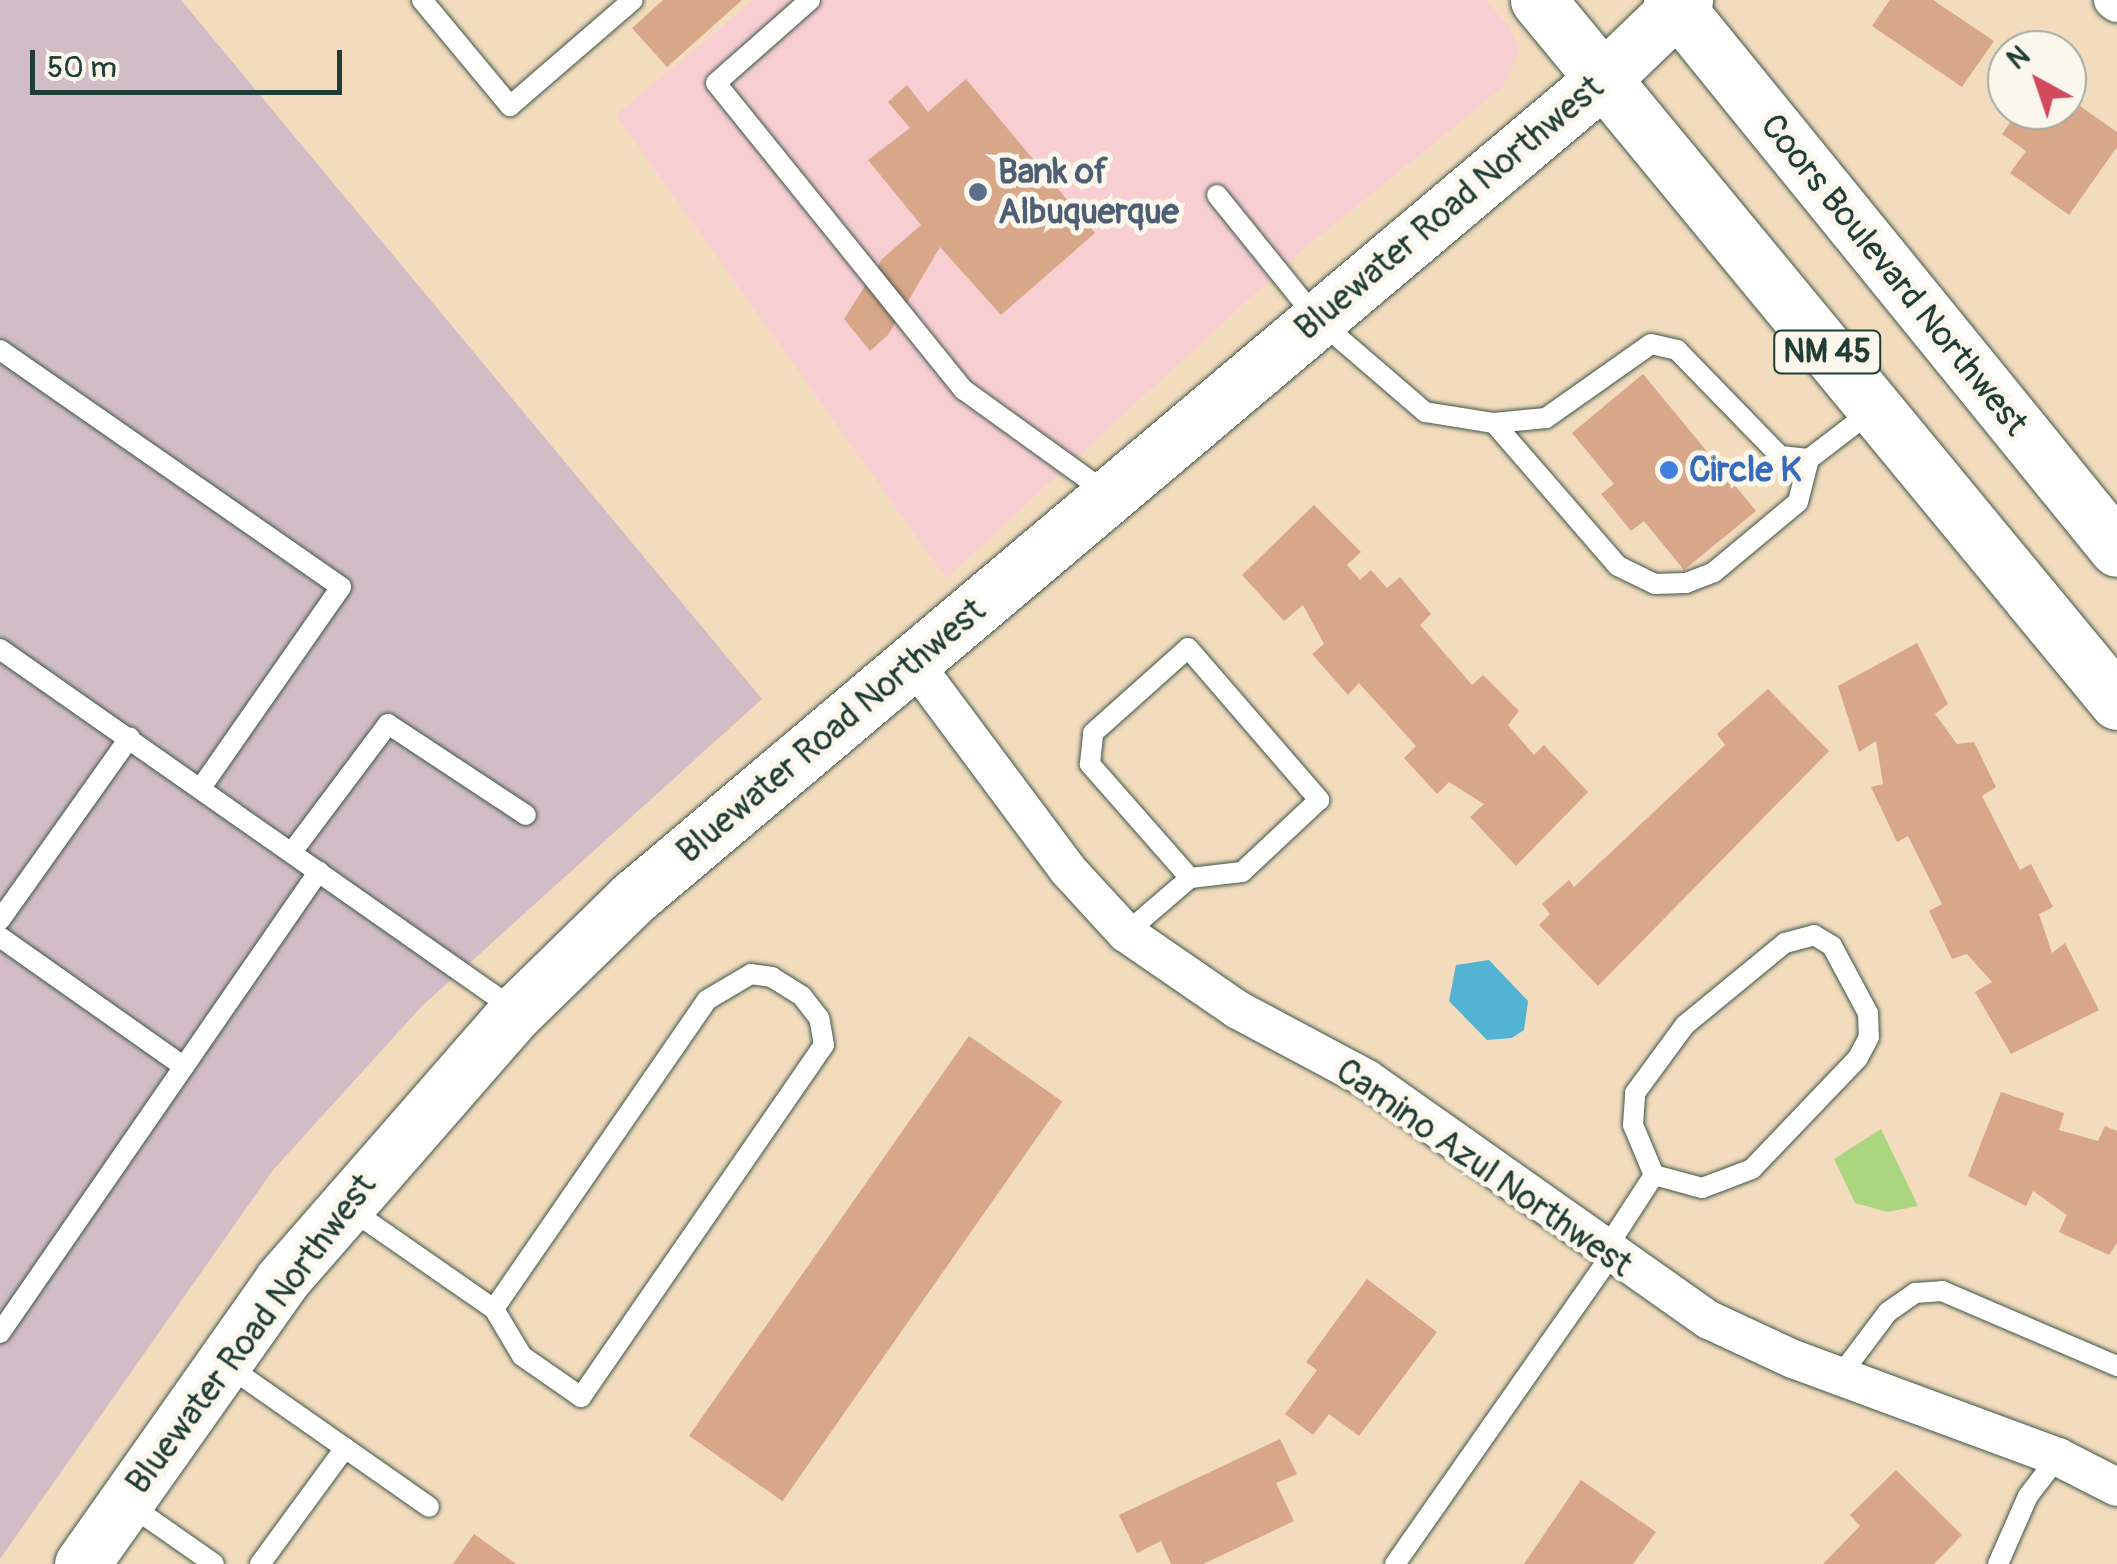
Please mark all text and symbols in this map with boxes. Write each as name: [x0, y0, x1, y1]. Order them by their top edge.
scale bar: [35, 30, 348, 92]
north arrow: [1987, 30, 2087, 130]
text: N: [2000, 39, 2037, 78]
text: 50 m: [47, 49, 117, 86]
street label: Bluewater Road Northwest: [1286, 67, 1612, 349]
street label: Coors Boulevard Northwest: [1751, 106, 2037, 444]
place label: Bank of Albuquerque: [998, 151, 1179, 233]
marker: Bank of Albuquerque: [967, 181, 989, 203]
road number: NM 45: [1772, 325, 1882, 379]
place label: Circle K: [1689, 449, 1801, 491]
marker: Circle K: [1658, 459, 1680, 481]
street label: Bluewater Road Northwest: [668, 590, 994, 872]
street label: Camino Azul Northwest: [1328, 1050, 1640, 1286]
street label: Bluewater Road Northwest: [117, 1166, 385, 1502]

